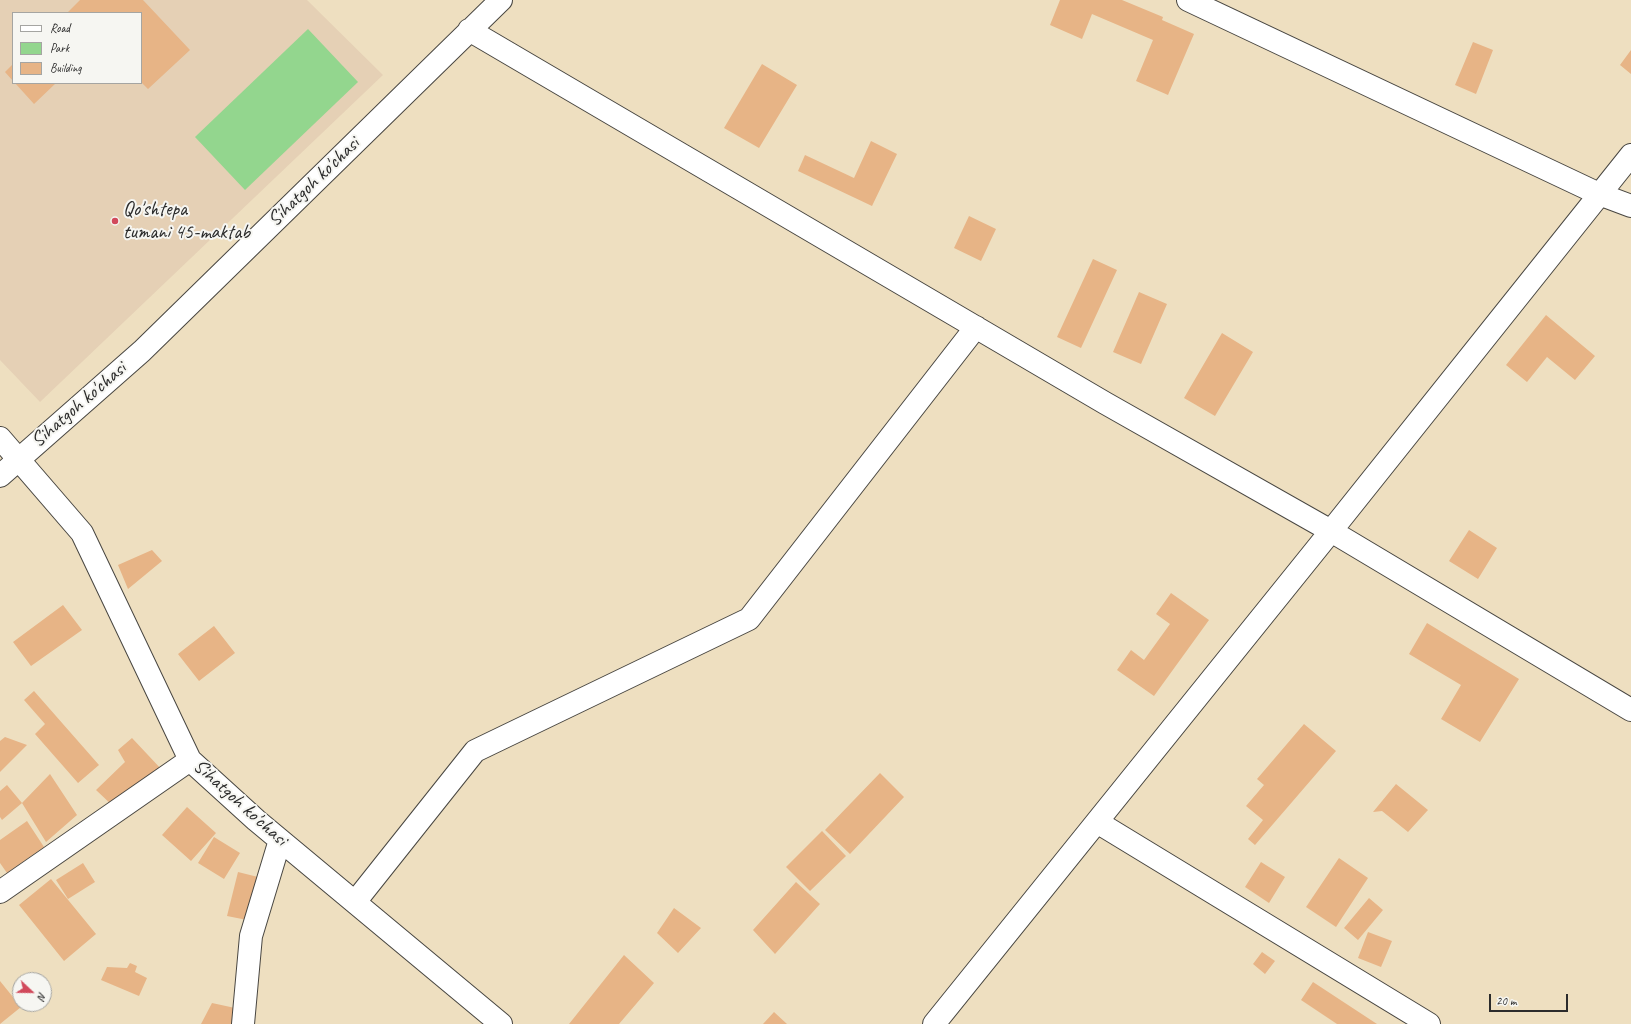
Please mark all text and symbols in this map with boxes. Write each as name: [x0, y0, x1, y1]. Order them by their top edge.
legend: [12, 12, 142, 84]
text: Road: [50, 20, 70, 36]
text: Park: [50, 40, 69, 56]
text: Building: [50, 60, 82, 76]
street label: Sihatgoh ko'chasi: [263, 132, 365, 232]
place label: Qo'shtepa tumani 45-maktab: [123, 198, 250, 245]
marker: Qo'shtepa tumani 45-maktab: [110, 216, 120, 226]
street label: Sihatgoh ko'chasi: [26, 357, 132, 453]
street label: Sihatgoh ko'chasi: [188, 754, 292, 852]
north arrow: [12, 972, 52, 1012]
scale bar: [1491, 986, 1570, 1012]
text: N: [34, 990, 50, 1002]
text: 20 m: [1496, 993, 1516, 1009]

